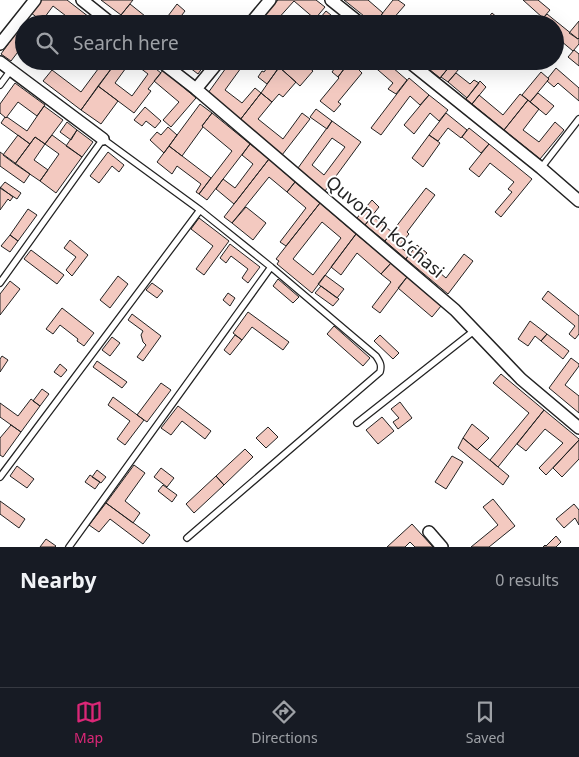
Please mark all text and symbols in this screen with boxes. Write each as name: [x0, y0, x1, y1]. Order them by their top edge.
search box: [15, 15, 564, 70]
icon: search: [33, 29, 61, 57]
text: Search here: [73, 30, 179, 56]
street label: Quvonch koʻchasi: [321, 170, 450, 283]
text: Nearby: [20, 566, 96, 594]
text: 0 results: [495, 569, 559, 591]
tab: Map: [74, 698, 103, 747]
tab: Directions: [251, 698, 318, 747]
tab: Saved: [466, 698, 505, 747]

